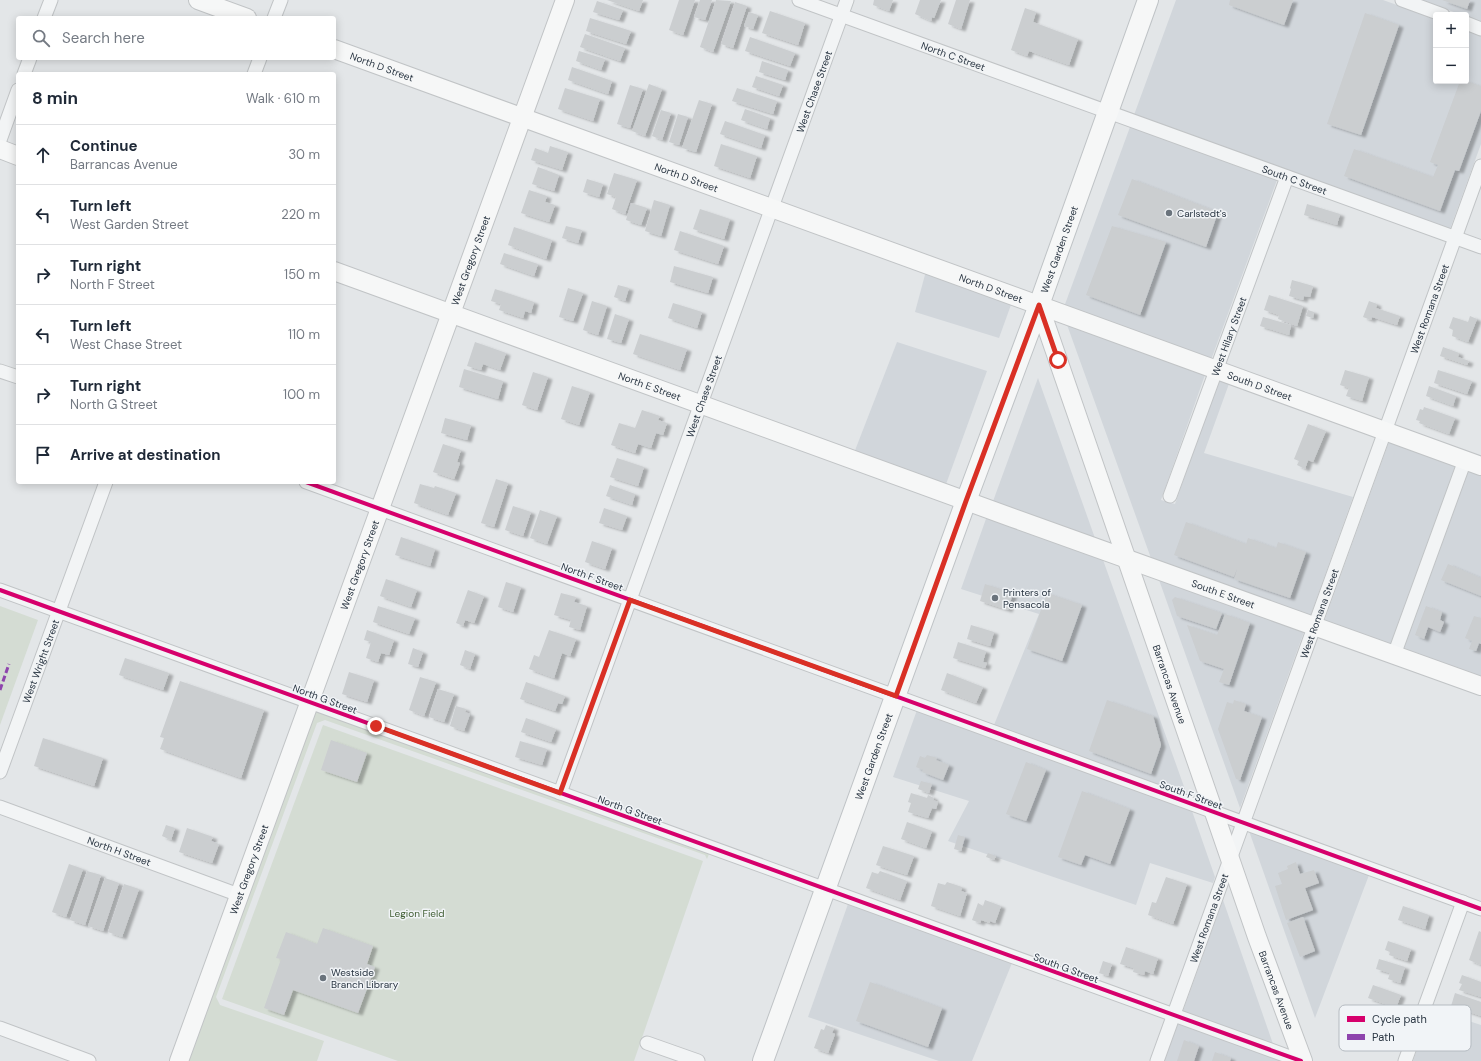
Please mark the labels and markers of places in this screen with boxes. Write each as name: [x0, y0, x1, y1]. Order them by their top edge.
place label: Carlstedt's: [1177, 207, 1227, 220]
marker: Carlstedt's: [1164, 208, 1174, 218]
place label: Printers of Pensacola: [1003, 586, 1051, 611]
marker: Printers of Pensacola: [990, 593, 1000, 603]
place label: Westside Branch Library: [331, 966, 399, 991]
marker: Westside Branch Library: [318, 973, 328, 983]

